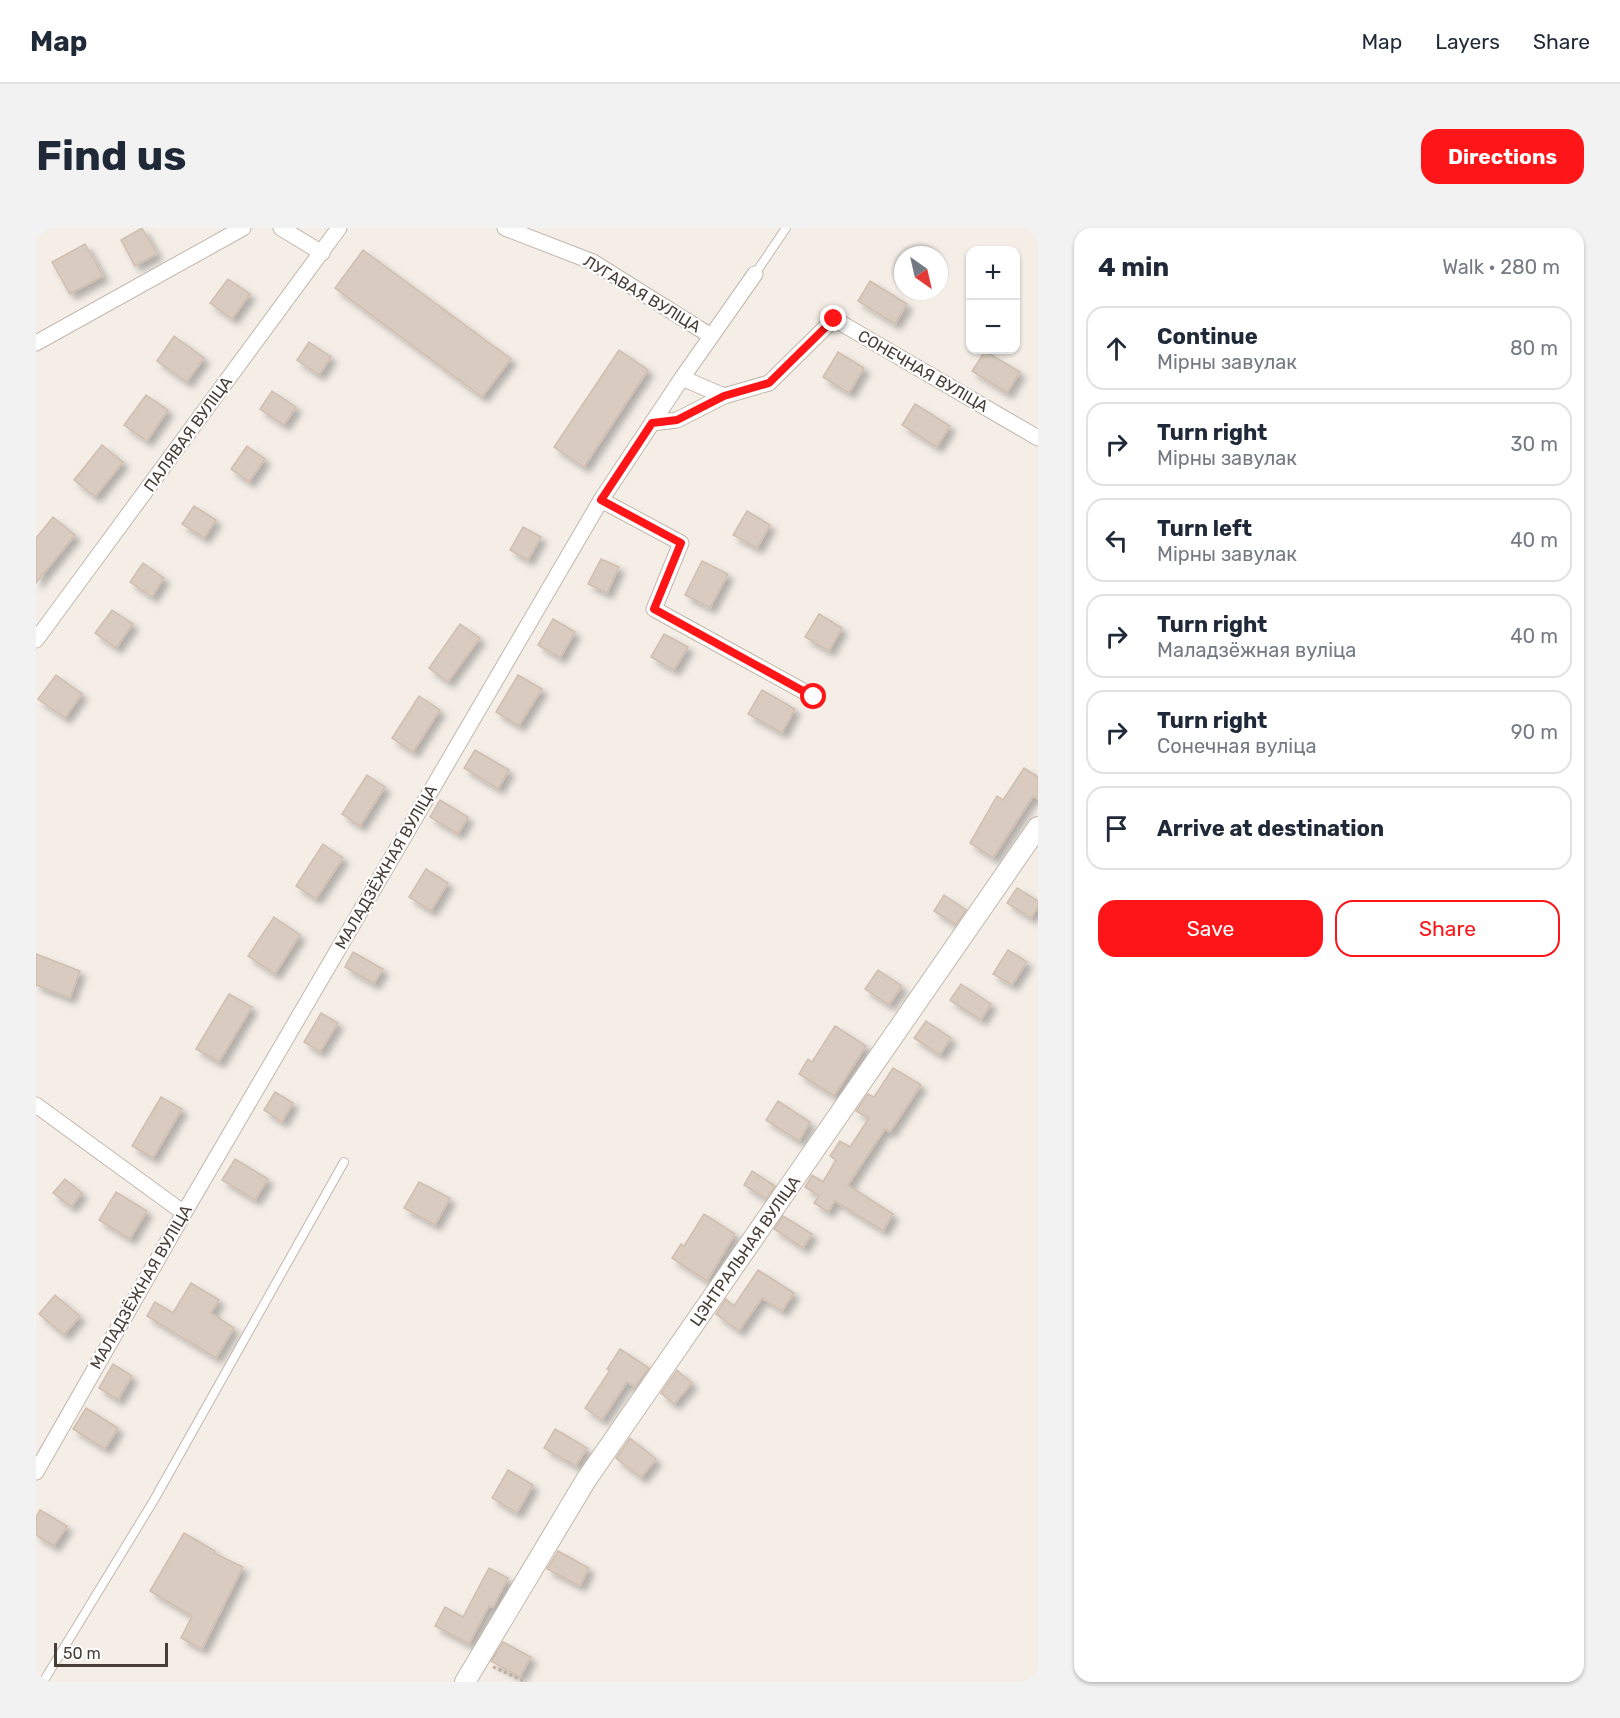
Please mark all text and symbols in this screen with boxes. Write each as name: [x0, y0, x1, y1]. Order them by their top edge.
text: Map: [30, 25, 87, 58]
text: Map: [1361, 29, 1402, 54]
text: Layers: [1435, 29, 1500, 54]
text: Share: [1533, 29, 1590, 54]
button: Directions: [1421, 129, 1584, 184]
text: Find us: [36, 131, 187, 181]
north arrow: [894, 246, 948, 300]
map controls: [966, 246, 1020, 354]
button: +: [966, 246, 1020, 300]
street label: ЛУГАВАЯ ВУЛІЦА: [580, 252, 704, 337]
text: 4 min: [1098, 252, 1169, 283]
text: Walk · 280 m: [1442, 255, 1560, 279]
button: −: [966, 300, 1020, 354]
route end: [820, 305, 846, 331]
text: Continue: [1157, 323, 1258, 350]
street label: СОНЕЧНАЯ ВУЛІЦА: [854, 326, 992, 416]
icon: ahead: [1100, 332, 1133, 365]
text: 80 m: [1510, 336, 1558, 360]
text: Мірны завулак: [1157, 350, 1297, 374]
street label: ПАЛЯВАЯ ВУЛІЦА: [140, 373, 236, 495]
text: Turn right: [1157, 419, 1267, 446]
icon: right: [1100, 428, 1133, 461]
text: 30 m: [1511, 432, 1558, 456]
text: Мірны завулак: [1157, 446, 1297, 470]
text: Turn left: [1157, 515, 1252, 542]
icon: left: [1100, 524, 1133, 557]
text: 40 m: [1510, 528, 1558, 552]
text: Мірны завулак: [1157, 542, 1297, 566]
text: Turn right: [1157, 611, 1267, 638]
icon: right: [1100, 620, 1133, 653]
text: 40 m: [1510, 624, 1558, 648]
text: Маладзёжная вуліца: [1157, 638, 1356, 662]
route start: [800, 683, 826, 709]
text: Turn right: [1157, 707, 1267, 734]
icon: right: [1100, 716, 1133, 749]
text: 90 m: [1511, 720, 1558, 744]
text: Сонечная вуліца: [1157, 734, 1317, 758]
street label: МАЛАДЗЁЖНАЯ ВУЛІЦА: [331, 781, 441, 953]
icon: arrive: [1100, 812, 1133, 845]
text: Arrive at destination: [1157, 815, 1384, 842]
button: Save: [1098, 900, 1323, 957]
button: Share: [1335, 900, 1560, 957]
street label: ЦЭНТРАЛЬНАЯ ВУЛІЦА: [686, 1172, 804, 1330]
street label: МАЛАДЗЁЖНАЯ ВУЛІЦА: [86, 1201, 196, 1373]
scale bar: [54, 1640, 168, 1668]
text: 50 m: [63, 1644, 101, 1663]

